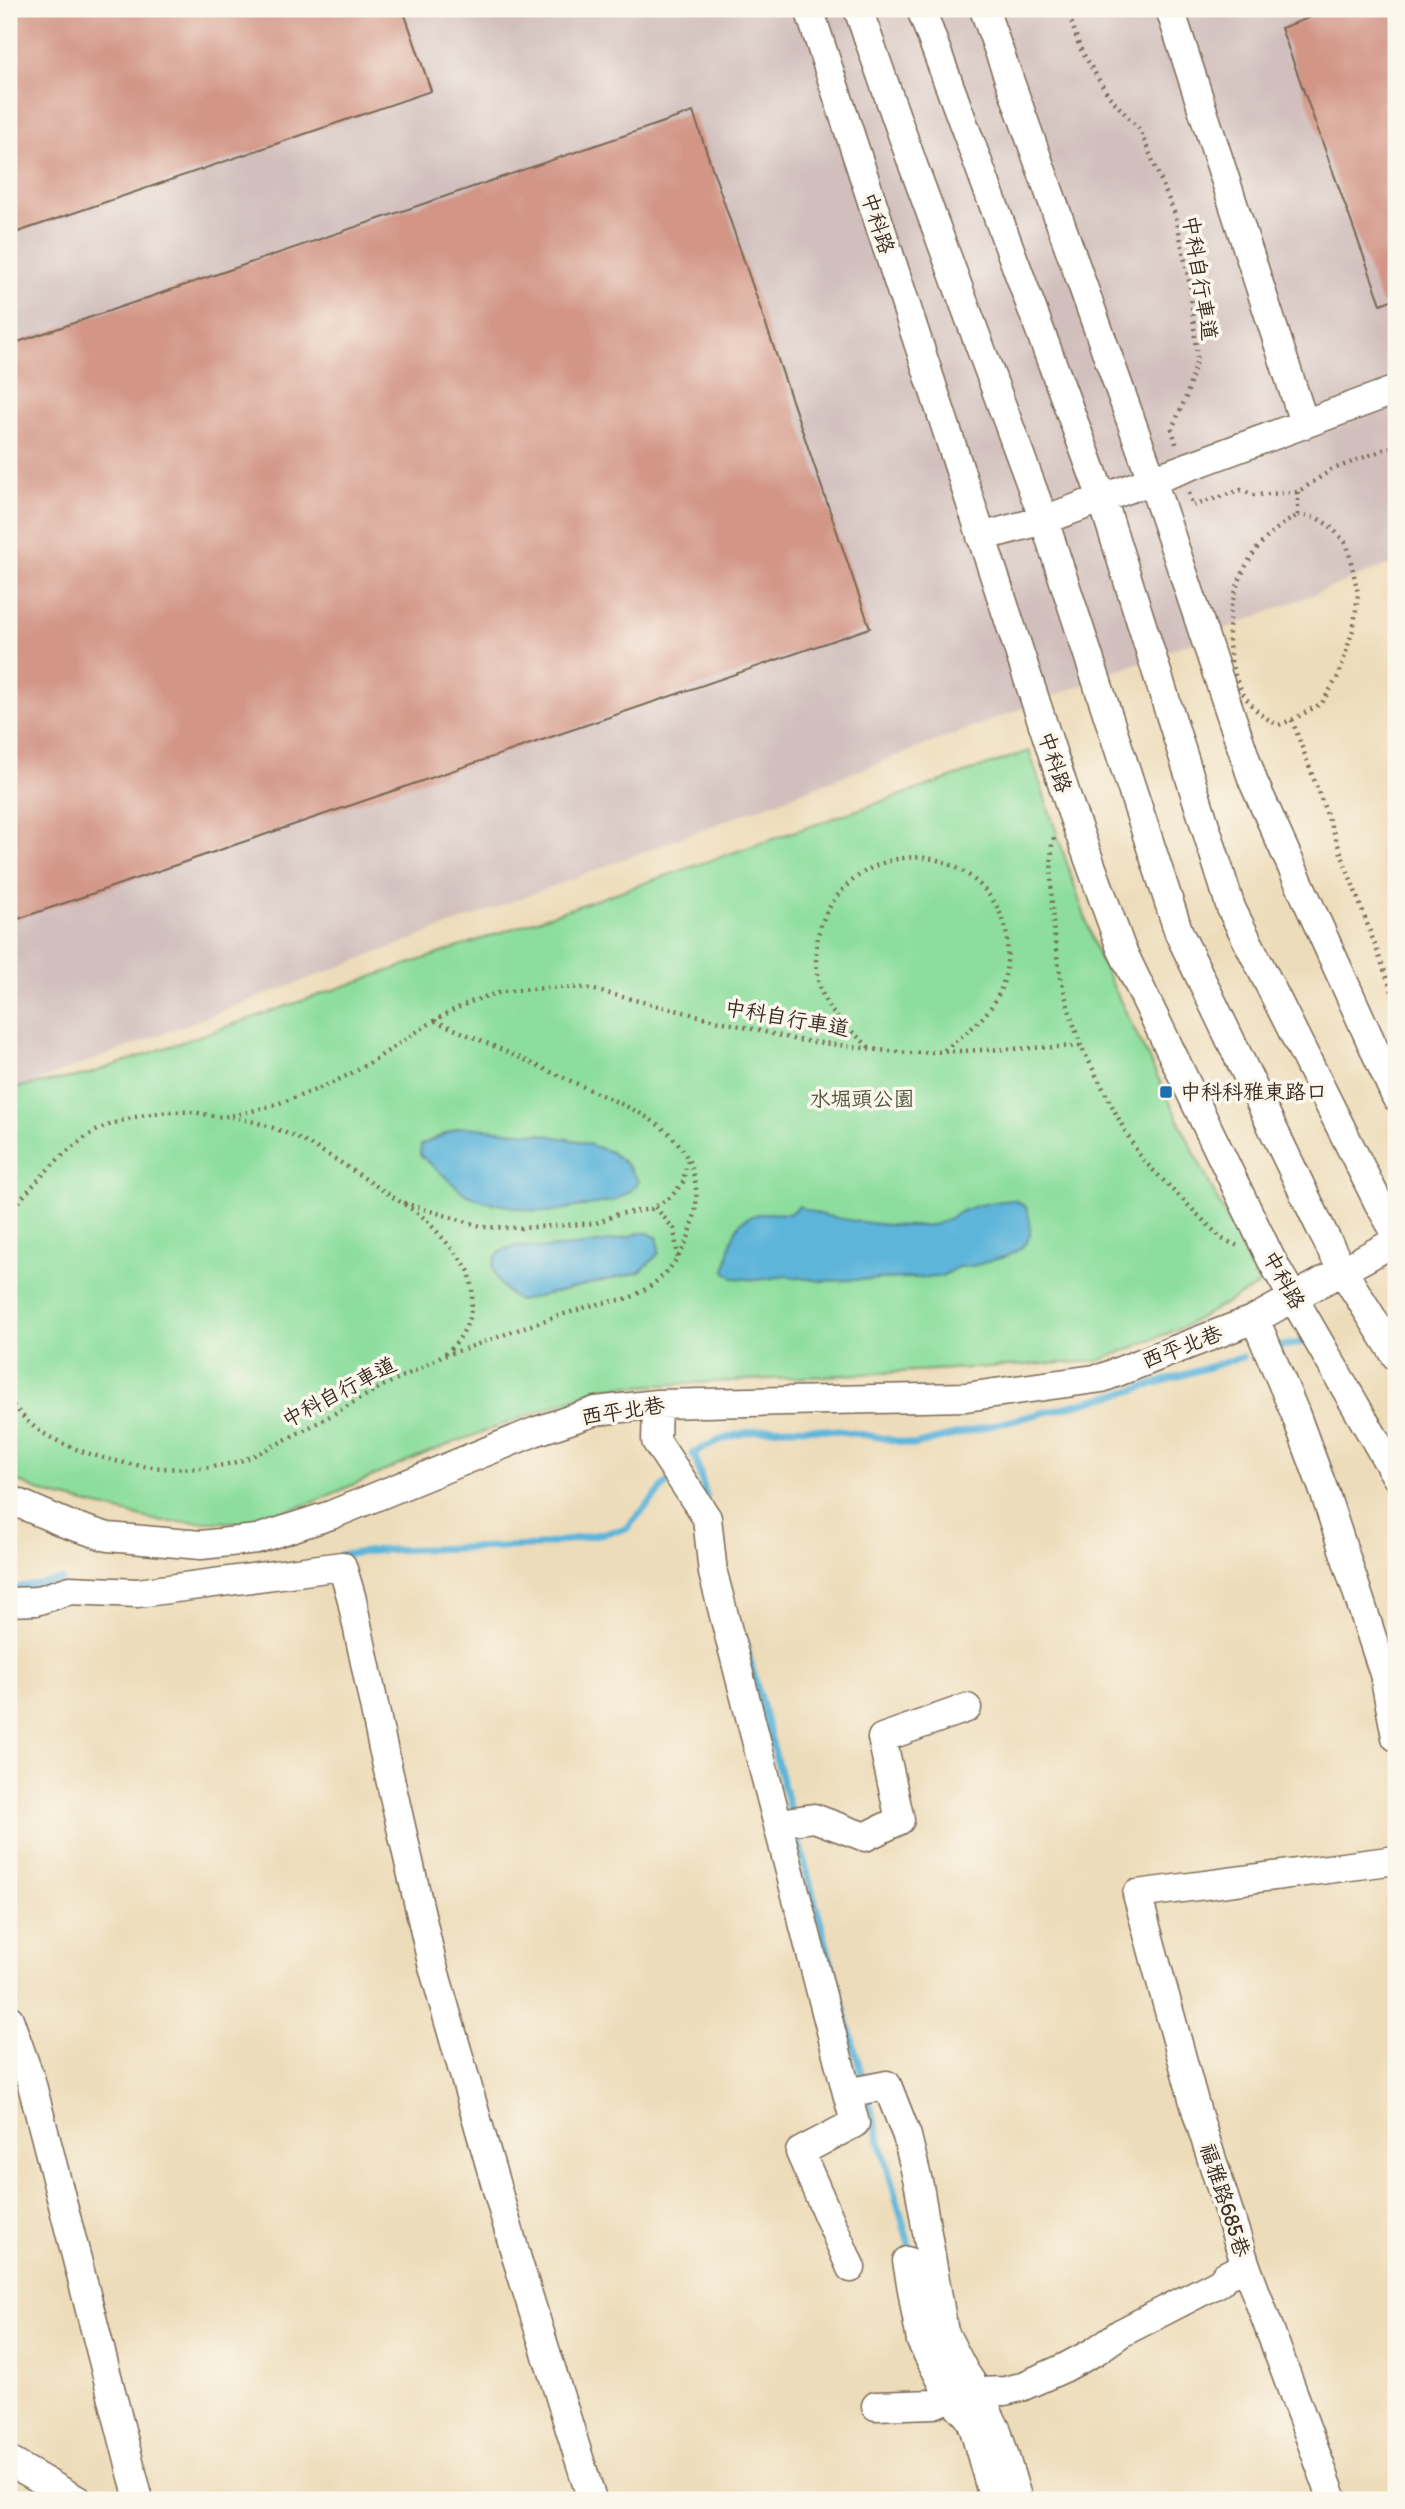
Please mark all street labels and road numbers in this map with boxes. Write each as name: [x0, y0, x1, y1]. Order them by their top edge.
street label: 中科路: [855, 189, 900, 257]
street label: 中科自行車道: [1176, 214, 1223, 342]
street label: 中科路: [1032, 728, 1077, 796]
street label: 中科自行車道: [723, 994, 851, 1043]
street label: 中科路: [1256, 1246, 1311, 1314]
street label: 西平北巷: [1138, 1320, 1226, 1375]
street label: 中科自行車道: [277, 1351, 401, 1434]
street label: 西平北巷: [579, 1392, 667, 1431]
street label: 福雅路685巷: [1193, 2140, 1256, 2261]

